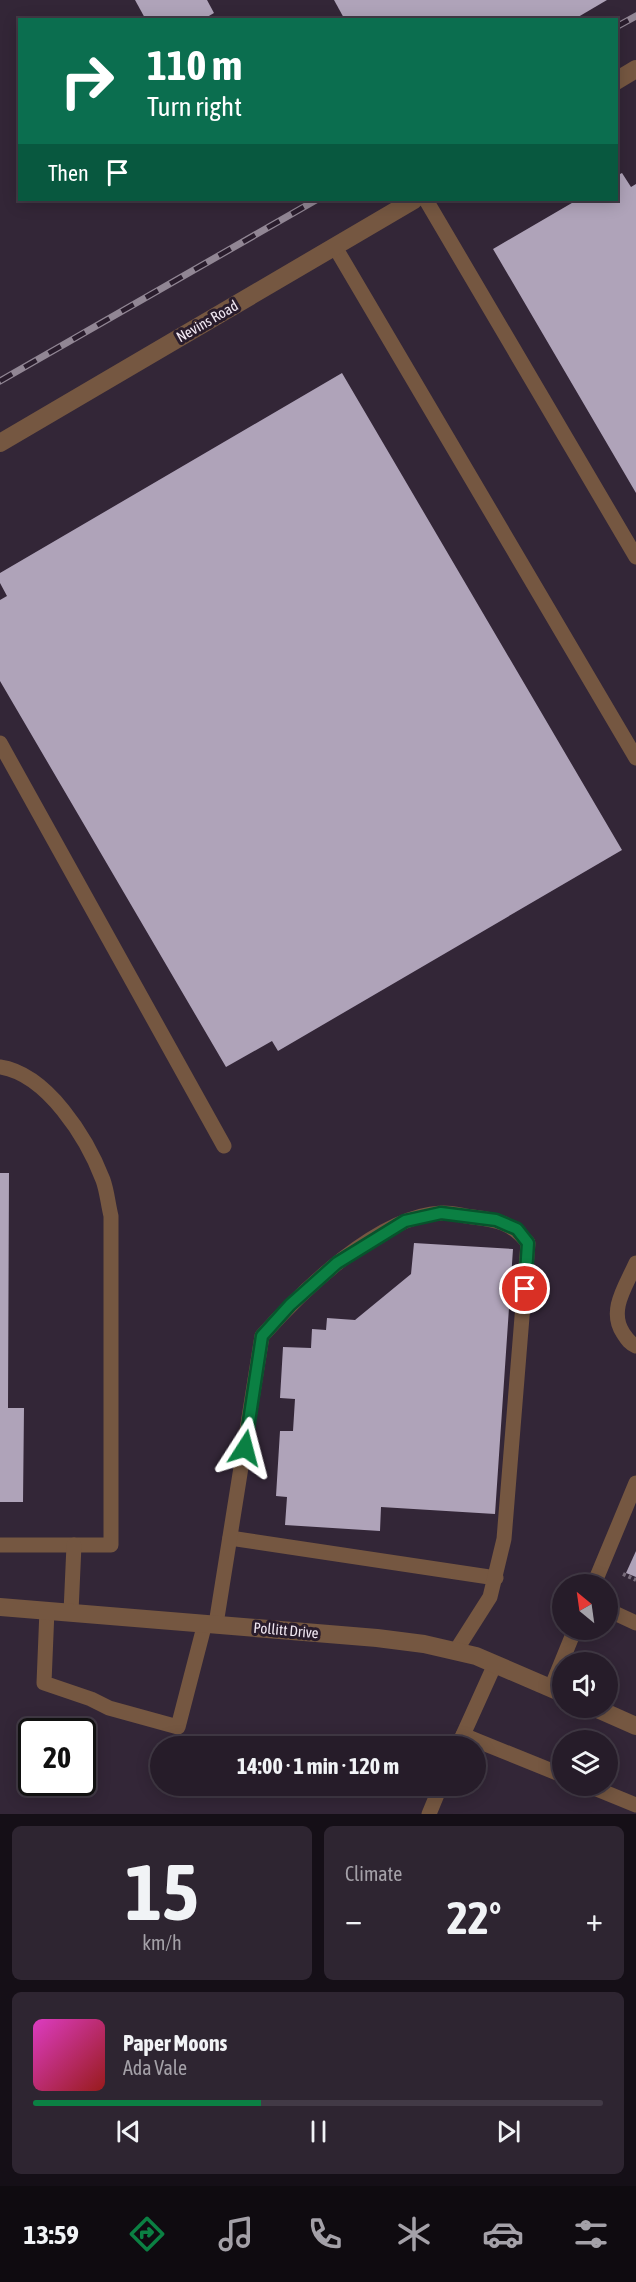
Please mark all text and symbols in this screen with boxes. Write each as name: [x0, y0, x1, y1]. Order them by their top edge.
text: 110 m: [147, 41, 242, 89]
icon: right: [48, 42, 126, 120]
text: Turn right: [147, 91, 242, 122]
icon: arrive: [101, 156, 134, 189]
text: Then: [48, 160, 89, 186]
street label: Nevins Road: [173, 297, 241, 345]
pin: [499, 1263, 550, 1314]
icon: arrive: [508, 1272, 541, 1305]
position arrow: [213, 1416, 277, 1480]
north arrow: [552, 1574, 618, 1640]
map controls: [552, 1574, 618, 1796]
street label: Pollitt Drive: [253, 1619, 320, 1641]
button: sound: [552, 1652, 618, 1718]
speed limit sign: 20: [18, 1718, 96, 1796]
button: layers: [552, 1730, 618, 1796]
text: 14:00 · 1 min · 120 m: [237, 1753, 399, 1779]
text: 15: [125, 1847, 199, 1937]
text: Climate: [345, 1862, 402, 1885]
text: 22°: [447, 1892, 501, 1944]
text: −: [345, 1900, 362, 1938]
text: +: [586, 1900, 603, 1938]
text: km/h: [142, 1931, 182, 1954]
text: Paper Moons: [123, 2030, 227, 2056]
text: Ada Vale: [123, 2056, 187, 2079]
icon: previous: [112, 2115, 145, 2148]
icon: pause: [302, 2115, 335, 2148]
icon: next: [492, 2115, 525, 2148]
icon: directions: [126, 2213, 168, 2255]
icon: music: [215, 2213, 257, 2255]
icon: phone: [304, 2213, 346, 2255]
icon: climate: [393, 2213, 435, 2255]
icon: car: [482, 2213, 524, 2255]
icon: filters: [570, 2213, 612, 2255]
text: 13:59: [23, 2219, 79, 2250]

